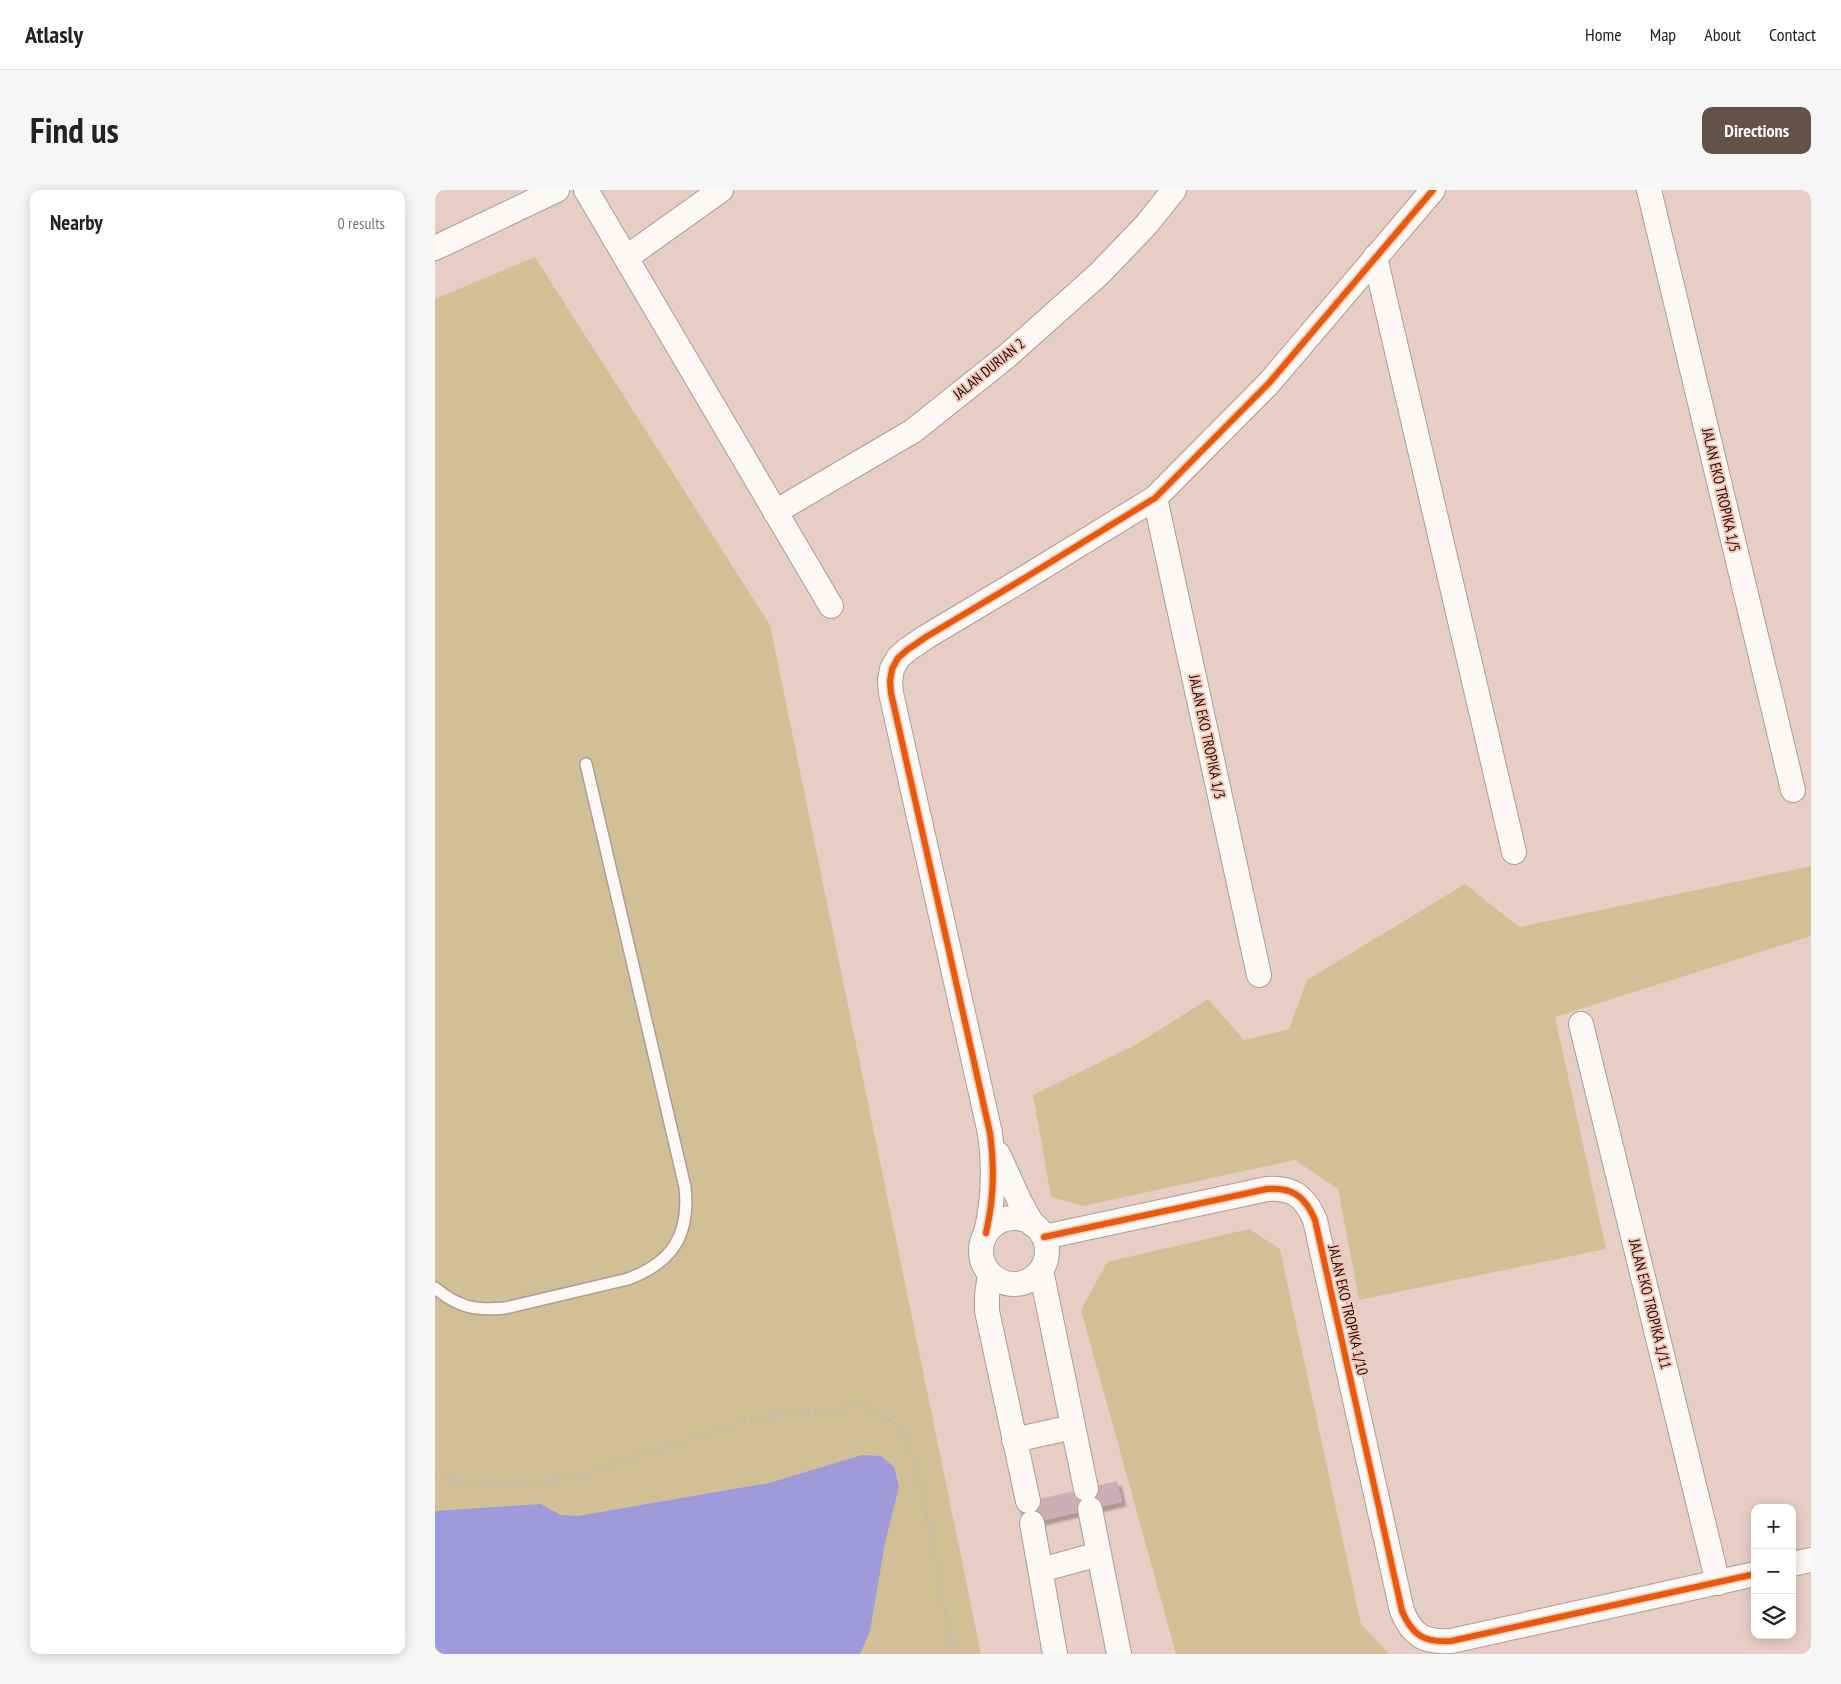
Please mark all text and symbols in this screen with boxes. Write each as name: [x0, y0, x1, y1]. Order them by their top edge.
text: Atlasly: [25, 19, 83, 50]
text: Home: [1585, 23, 1622, 46]
text: Map: [1650, 23, 1676, 46]
text: About: [1704, 23, 1741, 46]
text: Contact: [1769, 23, 1816, 46]
text: Find us: [30, 107, 119, 153]
button: Directions: [1702, 107, 1811, 154]
text: Nearby: [50, 209, 103, 236]
text: 0 results: [338, 213, 385, 233]
street label: JALAN DURIAN 2: [948, 334, 1028, 404]
street label: JALAN EKO TROPIKA 1/5: [1698, 425, 1745, 554]
street label: JALAN EKO TROPIKA 1/3: [1185, 672, 1230, 801]
street label: JALAN EKO TROPIKA 1/11: [1625, 1236, 1676, 1371]
street label: JALAN EKO TROPIKA 1/10: [1324, 1242, 1373, 1377]
map controls: [1751, 1504, 1796, 1639]
button: +: [1751, 1504, 1796, 1549]
button: −: [1751, 1549, 1796, 1594]
button: layers: [1751, 1594, 1796, 1639]

